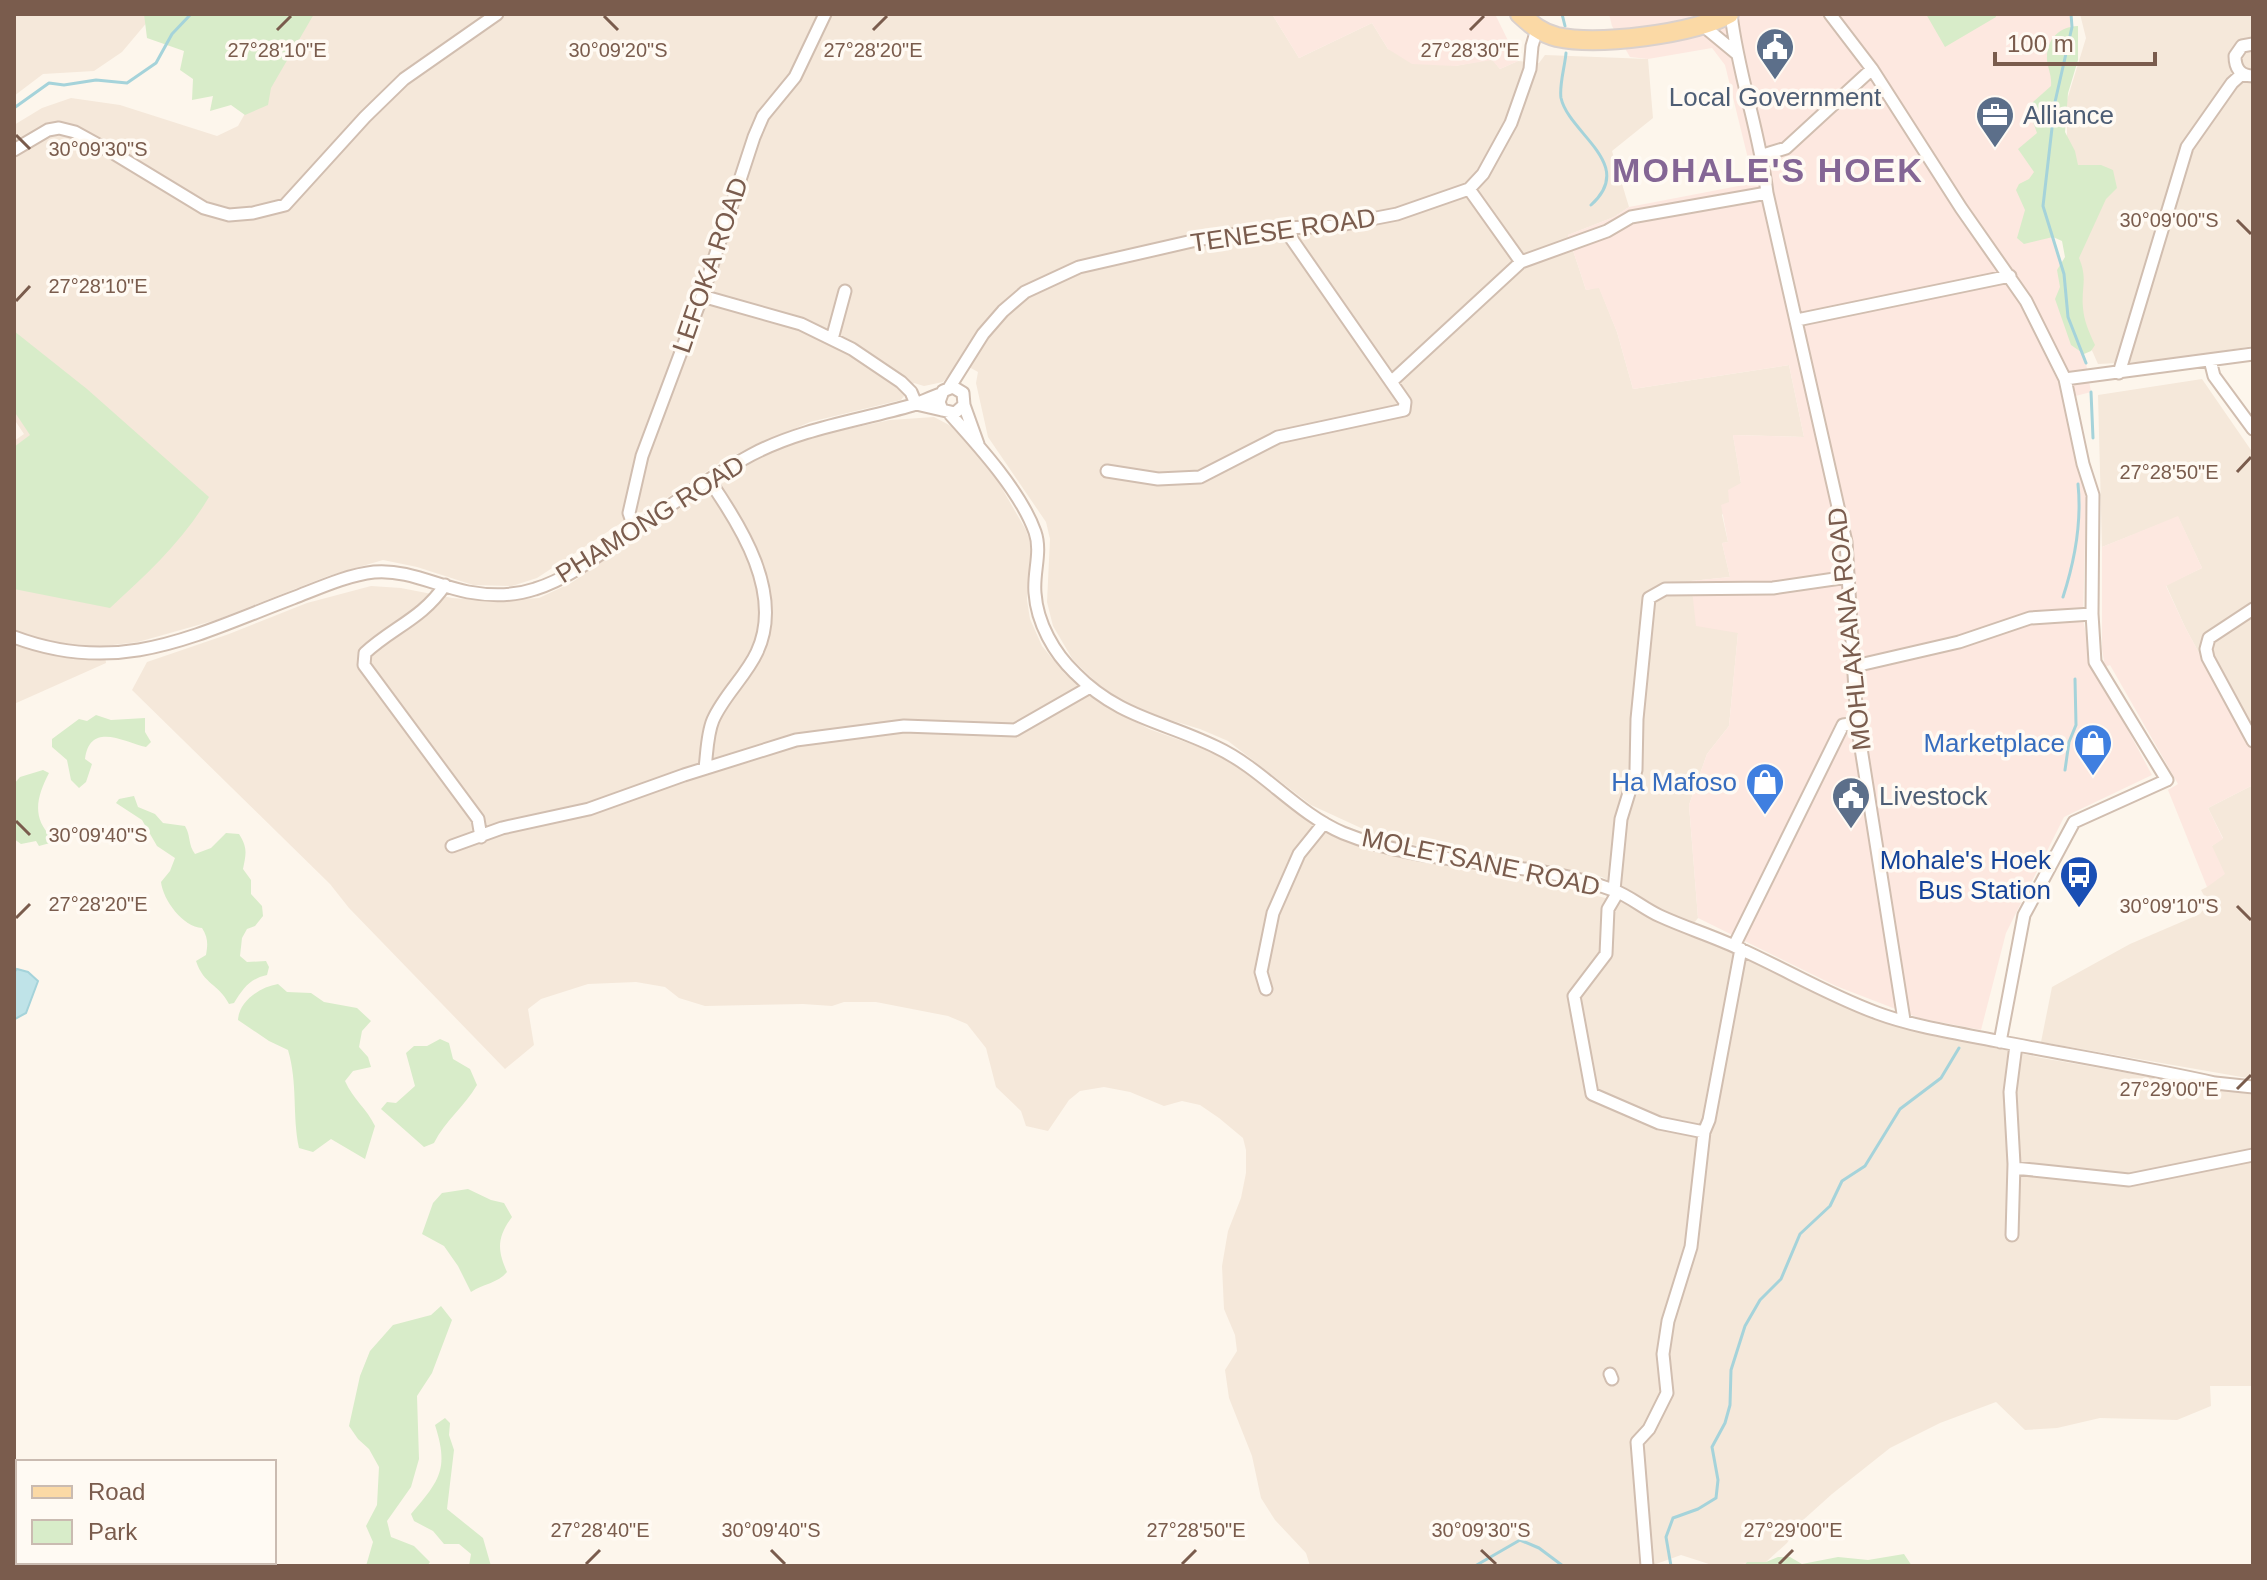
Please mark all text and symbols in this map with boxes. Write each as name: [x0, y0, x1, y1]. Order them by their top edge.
scale bar: [1995, 16, 2155, 66]
public building icon: Local Government: [1754, 26, 1796, 81]
text: 100 m: [2007, 30, 2074, 57]
text: 27°28'10"E: [228, 39, 327, 61]
text: 30°09'20"S: [569, 39, 668, 61]
text: 27°28'20"E: [824, 39, 923, 61]
text: 27°28'30"E: [1421, 39, 1520, 61]
place label: Local Government: [1669, 82, 1882, 112]
office icon: Alliance: [1974, 94, 2016, 149]
place label: Alliance: [2023, 100, 2114, 130]
text: 30°09'30"S: [49, 138, 148, 160]
district label: MOHALE'S HOEK: [1612, 151, 1924, 189]
street label: LEFOKA ROAD: [666, 173, 754, 357]
street label: TENESE ROAD: [1189, 202, 1377, 258]
text: 30°09'00"S: [2120, 209, 2219, 231]
text: 27°28'10"E: [49, 275, 148, 297]
street label: PHAMONG ROAD: [550, 449, 750, 589]
text: 27°28'50"E: [2120, 461, 2219, 483]
street label: MOHLAKANA ROAD: [1821, 506, 1877, 752]
shop icon: Marketplace: [2072, 722, 2114, 777]
place label: Marketplace: [1923, 728, 2065, 758]
shop icon: Ha Mafoso: [1744, 761, 1786, 816]
place label: Ha Mafoso: [1611, 767, 1737, 797]
public building icon: Livestock: [1830, 775, 1872, 830]
place label: Livestock: [1879, 781, 1988, 811]
street label: MOLETSANE ROAD: [1359, 822, 1603, 902]
text: 30°09'40"S: [49, 824, 148, 846]
place label: Mohale's Hoek Bus Station: [1880, 845, 2052, 905]
bus stop icon: Mohale's Hoek Bus Station: [2058, 854, 2100, 909]
text: 27°28'20"E: [49, 893, 148, 915]
text: 30°09'10"S: [2120, 895, 2219, 917]
text: 27°29'00"E: [2120, 1078, 2219, 1100]
legend: [16, 1460, 276, 1564]
text: Road: [88, 1478, 145, 1505]
text: Park: [88, 1518, 138, 1545]
text: 27°28'40"E: [551, 1519, 650, 1541]
text: 30°09'40"S: [722, 1519, 821, 1541]
text: 27°28'50"E: [1147, 1519, 1246, 1541]
text: 30°09'30"S: [1432, 1519, 1531, 1541]
text: 27°29'00"E: [1744, 1519, 1843, 1541]

